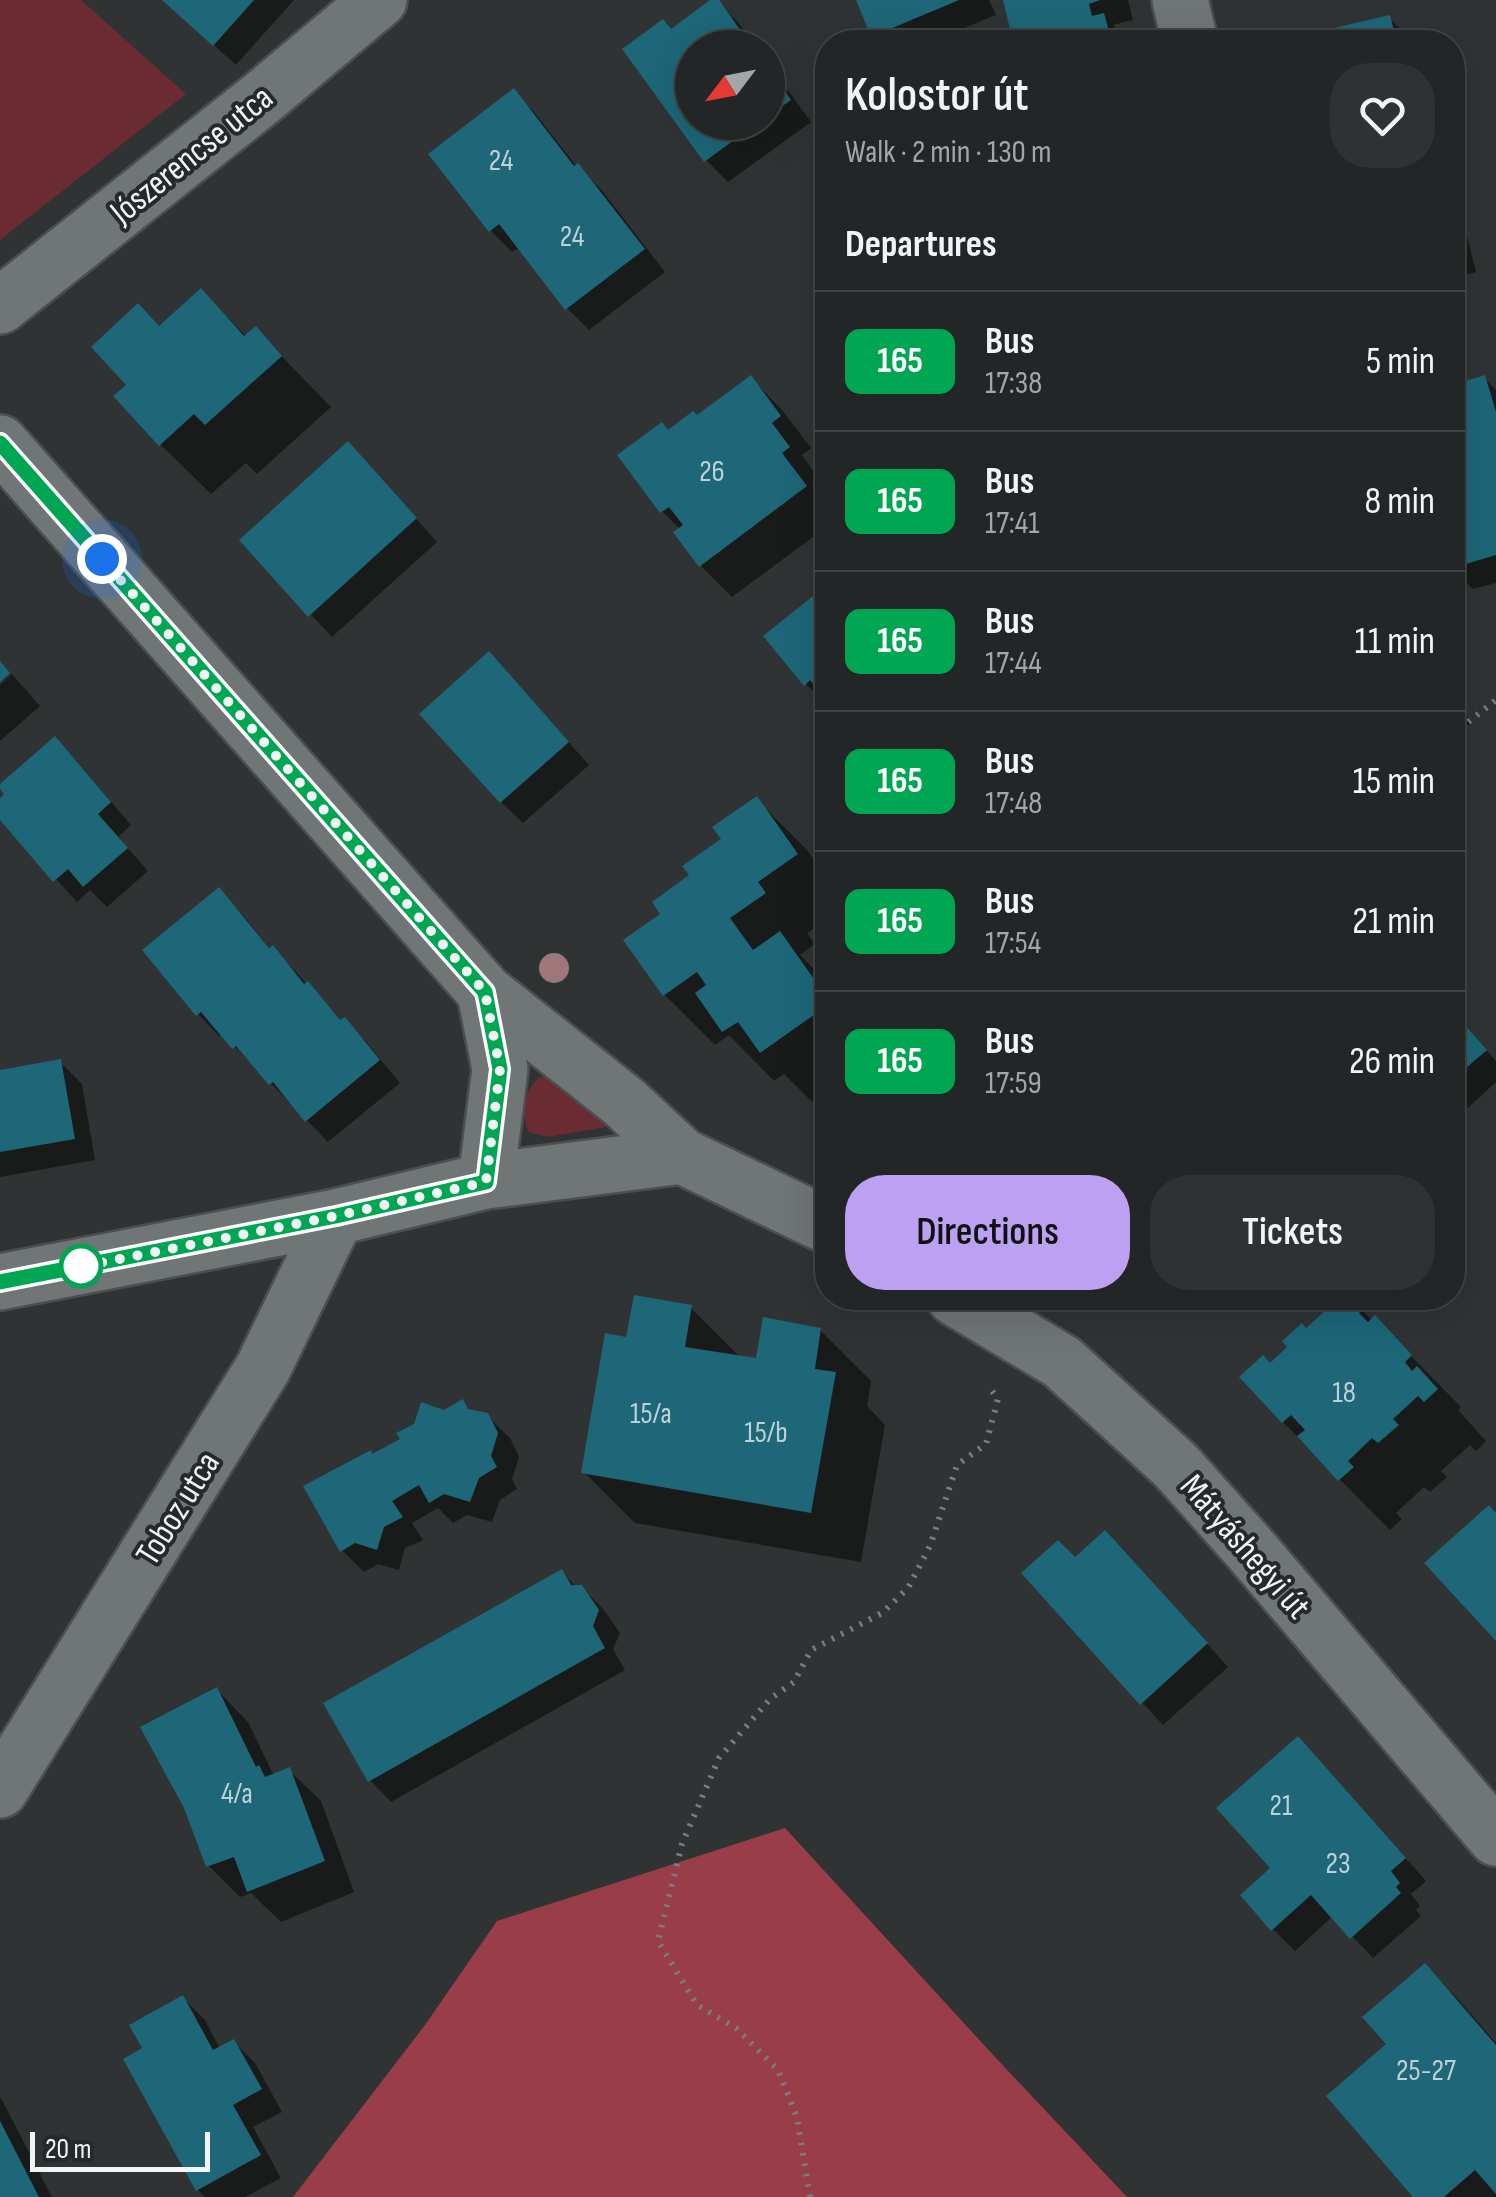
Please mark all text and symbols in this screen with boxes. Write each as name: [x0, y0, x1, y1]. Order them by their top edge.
north arrow: [675, 30, 785, 140]
map controls: [675, 30, 785, 140]
button: heart: [1330, 63, 1435, 168]
text: Kolostor út: [845, 67, 1029, 124]
street label: Jószerencse utca: [101, 77, 282, 234]
text: Walk · 2 min · 130 m: [845, 133, 1052, 172]
house number: 24: [489, 143, 513, 179]
house number: 24: [560, 219, 584, 255]
text: Departures: [845, 222, 997, 267]
text: Bus: [985, 319, 1034, 364]
text: 5 min: [1366, 339, 1435, 384]
text: 165: [877, 340, 923, 383]
text: 17:38: [985, 364, 1042, 403]
house number: 26: [699, 454, 725, 490]
text: Bus: [985, 459, 1034, 504]
text: 8 min: [1365, 479, 1435, 524]
text: 165: [877, 480, 923, 523]
text: 17:41: [985, 504, 1039, 543]
your location: [77, 534, 127, 584]
text: Bus: [985, 599, 1034, 644]
text: 11 min: [1355, 619, 1435, 664]
text: 165: [877, 620, 923, 663]
text: 17:44: [985, 644, 1042, 683]
text: Bus: [985, 739, 1034, 784]
text: 15 min: [1353, 759, 1435, 804]
text: 165: [877, 760, 923, 803]
text: 17:48: [985, 784, 1042, 823]
text: Bus: [985, 879, 1034, 924]
text: 21 min: [1352, 899, 1435, 944]
text: 165: [877, 900, 923, 943]
text: 17:54: [985, 924, 1041, 963]
text: Bus: [985, 1019, 1034, 1064]
text: 26 min: [1349, 1039, 1435, 1084]
text: 165: [877, 1040, 923, 1083]
text: 17:59: [985, 1064, 1042, 1103]
button: Directions: [845, 1175, 1130, 1290]
button: Tickets: [1150, 1175, 1435, 1290]
unlabelled marker: [60, 1245, 102, 1287]
house number: 18: [1332, 1375, 1356, 1411]
house number: 15/a: [630, 1396, 672, 1432]
house number: 15/b: [744, 1415, 788, 1451]
street label: Toboz utca: [127, 1444, 230, 1573]
street label: Mátyáshegyi út: [1170, 1466, 1319, 1628]
house number: 4/a: [221, 1776, 253, 1812]
house number: 21: [1270, 1788, 1293, 1824]
house number: 23: [1326, 1846, 1351, 1882]
house number: 25-27: [1396, 2053, 1456, 2089]
scale bar: [30, 2127, 210, 2172]
text: 20 m: [45, 2133, 91, 2166]

